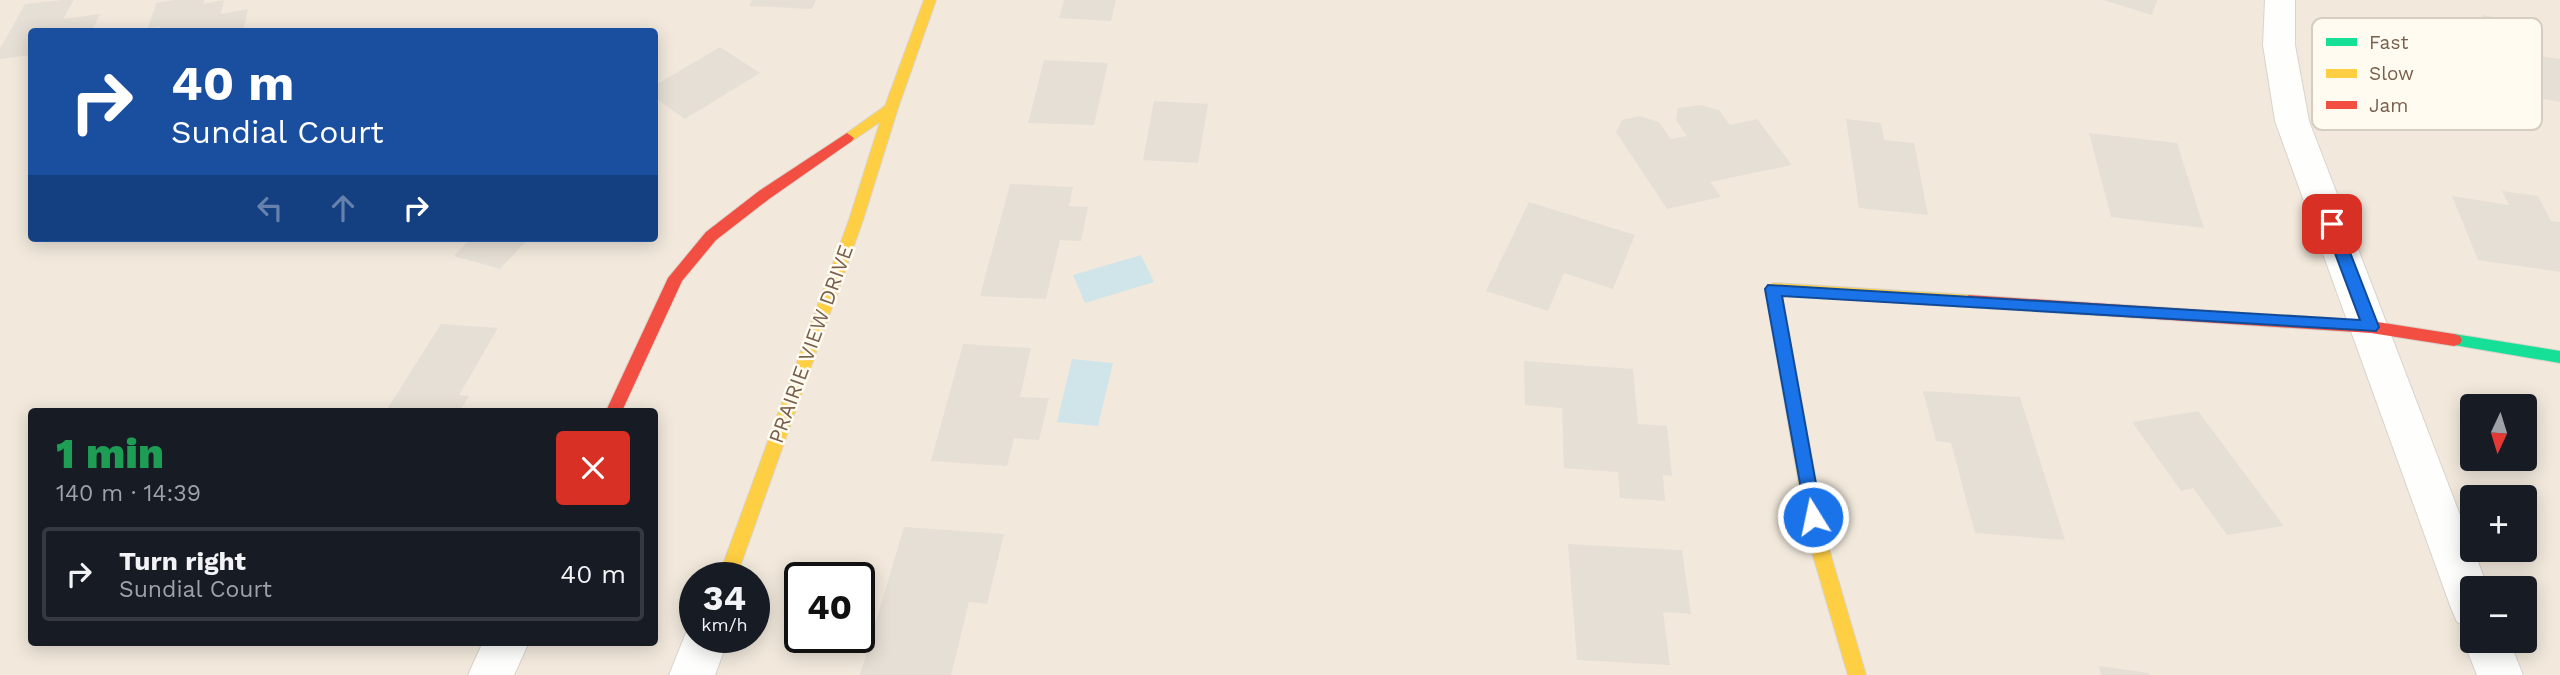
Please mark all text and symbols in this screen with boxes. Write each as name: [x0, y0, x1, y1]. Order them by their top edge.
legend: [2312, 18, 2542, 130]
text: Fast: [2369, 31, 2408, 54]
text: 40 m: [171, 54, 294, 112]
icon: right: [56, 56, 147, 147]
text: Slow: [2369, 62, 2414, 85]
text: Jam: [2369, 94, 2408, 117]
text: Sundial Court: [171, 113, 384, 151]
icon: left: [251, 189, 289, 227]
icon: ahead: [324, 189, 362, 227]
icon: right: [397, 189, 435, 227]
pin: [2302, 194, 2362, 254]
icon: arrive: [2313, 205, 2351, 243]
street label: PRAIRIE VIEW DRIVE: [763, 241, 858, 446]
north arrow: [2460, 394, 2538, 471]
map controls: [2460, 394, 2537, 653]
text: 1 min: [56, 429, 164, 478]
button: close: [556, 431, 630, 505]
text: 140 m · 14:39: [56, 480, 201, 507]
position arrow: [1776, 480, 1850, 554]
button: +: [2460, 485, 2537, 562]
text: Turn right: [119, 546, 246, 576]
icon: right: [60, 555, 98, 593]
text: 40 m: [560, 559, 626, 589]
speed limit sign: 40: [784, 562, 875, 653]
text: Sundial Court: [119, 576, 272, 603]
button: −: [2460, 576, 2537, 653]
text: 34: [703, 577, 746, 619]
text: km/h: [701, 614, 748, 635]

